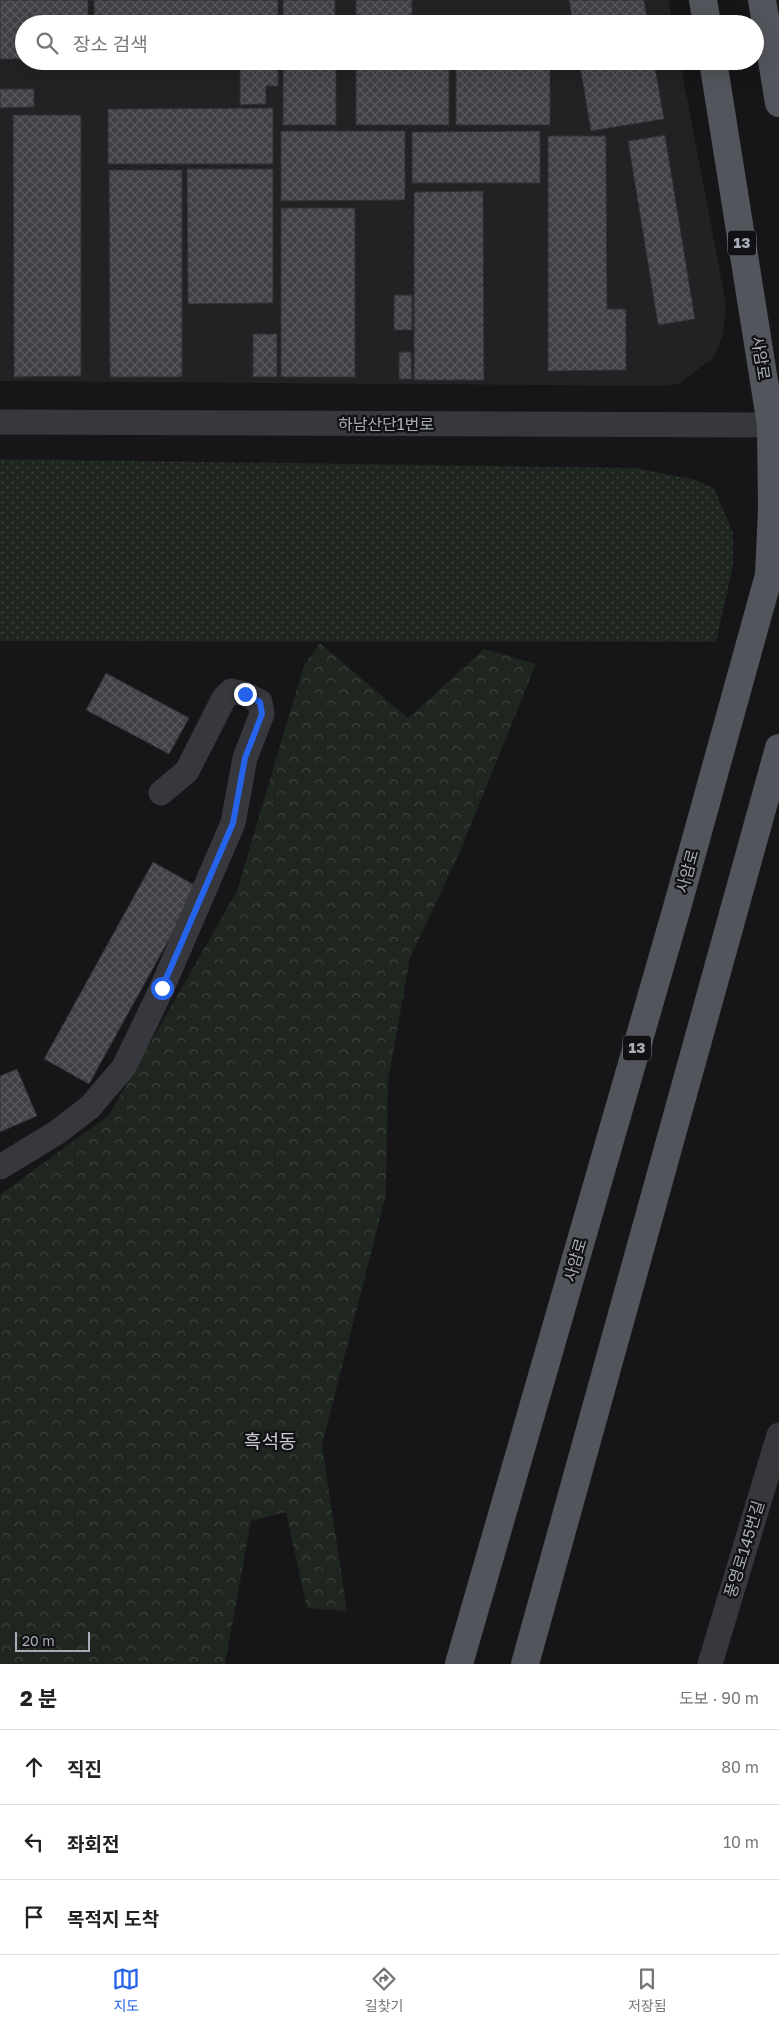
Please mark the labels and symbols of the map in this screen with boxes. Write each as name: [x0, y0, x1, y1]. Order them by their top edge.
road number: 13: [728, 230, 756, 256]
street label: 사암로: [748, 335, 774, 382]
street label: 하남산단1번로: [338, 414, 434, 434]
route end: [234, 683, 257, 706]
street label: 사암로: [672, 847, 702, 895]
route start: [151, 977, 174, 1000]
road number: 13: [623, 1036, 651, 1060]
street label: 사암로: [559, 1236, 591, 1284]
district label: 흑석동: [244, 1429, 296, 1452]
street label: 풍영로145번길: [720, 1498, 768, 1600]
scale bar: [15, 1629, 90, 1652]

